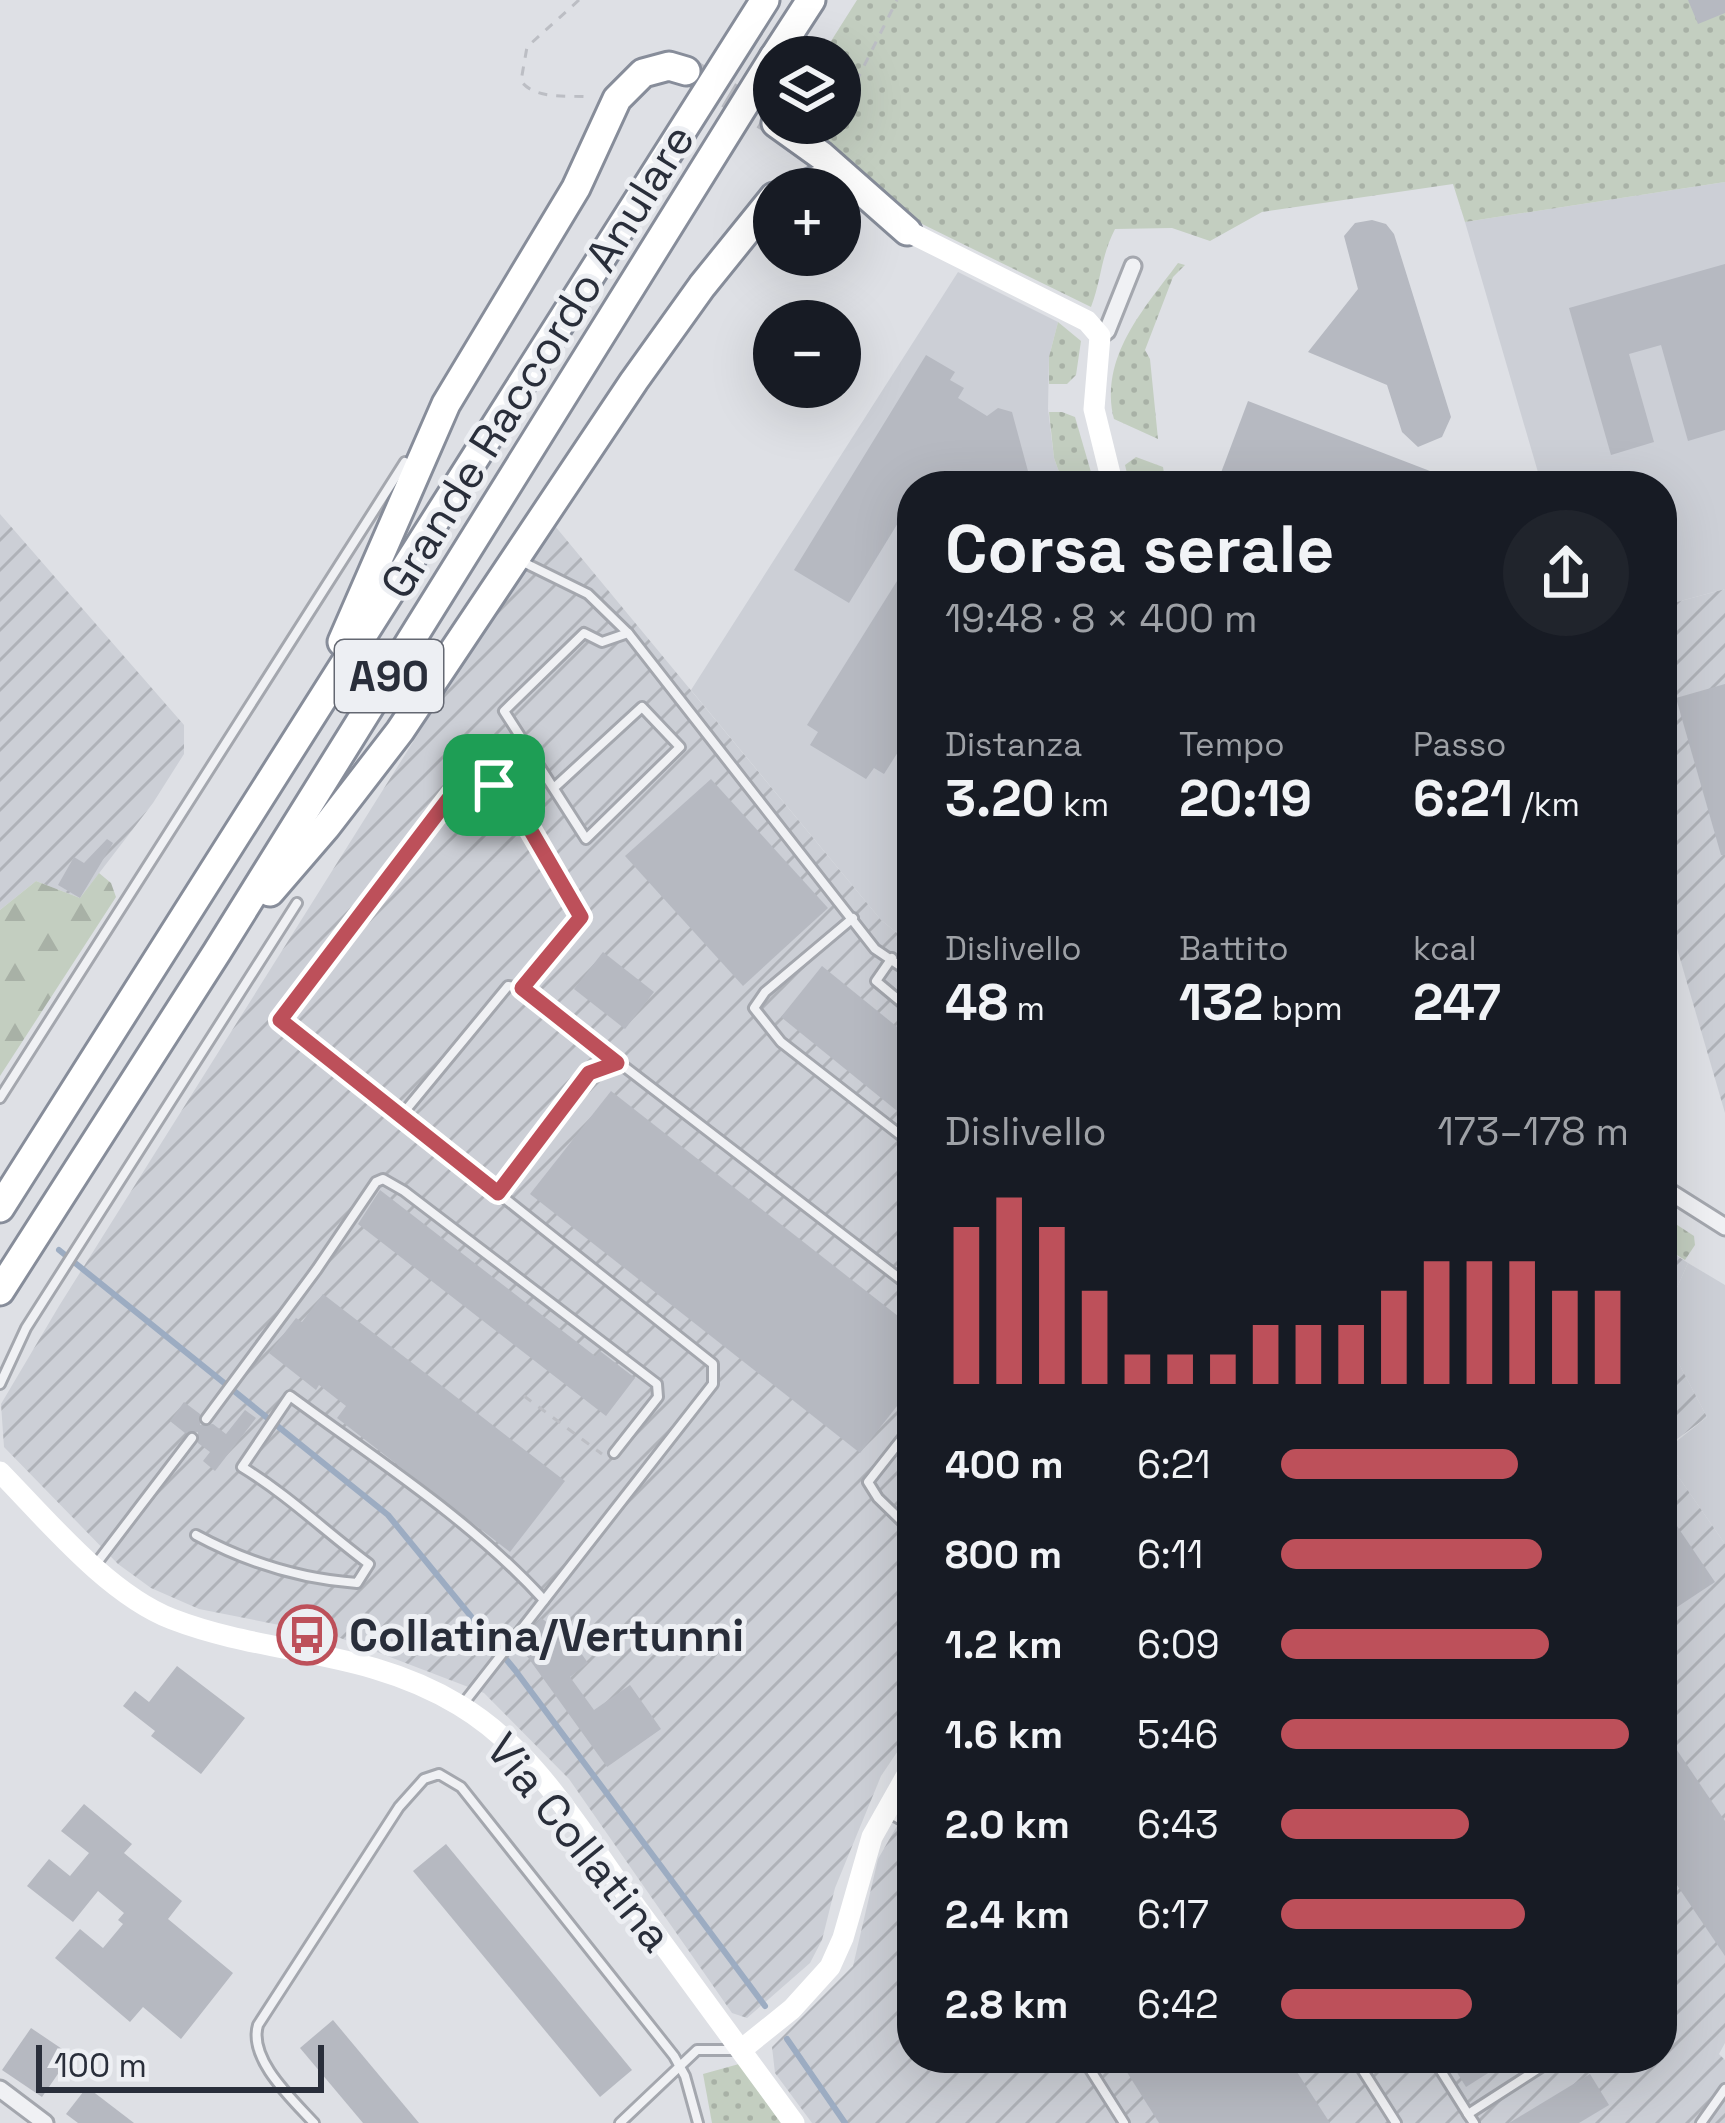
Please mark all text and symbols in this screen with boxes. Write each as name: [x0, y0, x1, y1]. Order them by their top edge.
map controls: [753, 36, 861, 408]
button: layers: [753, 36, 861, 144]
street label: Grande Raccordo Anulare: [368, 114, 707, 609]
button: +: [753, 168, 861, 276]
button: −: [753, 300, 861, 408]
text: Corsa serale: [945, 507, 1334, 591]
button: share: [1503, 510, 1629, 636]
text: 19:48 · 8 × 400 m: [945, 594, 1258, 643]
road number: A90: [335, 640, 443, 712]
text: Distanza: [945, 724, 1082, 766]
text: Tempo: [1179, 724, 1285, 766]
text: Passo: [1413, 724, 1506, 766]
pin: [443, 734, 545, 836]
icon: arrive: [461, 752, 527, 818]
text: 3.20: [945, 766, 1055, 831]
text: 20:19: [1179, 766, 1312, 831]
text: 6:21: [1413, 766, 1513, 831]
text: km: [1055, 784, 1109, 826]
text: /km: [1513, 784, 1580, 826]
text: Dislivello: [945, 928, 1082, 970]
text: Battito: [1179, 928, 1289, 970]
text: kcal: [1413, 928, 1477, 970]
text: 48: [945, 970, 1008, 1035]
text: 132: [1179, 970, 1263, 1035]
text: 247: [1413, 970, 1501, 1035]
text: m: [1008, 988, 1045, 1030]
text: bpm: [1263, 988, 1343, 1030]
text: Dislivello: [945, 1107, 1107, 1156]
text: 173–178 m: [1437, 1107, 1629, 1156]
text: 400 m: [945, 1440, 1064, 1489]
text: 6:21: [1137, 1440, 1211, 1489]
text: 800 m: [945, 1530, 1062, 1579]
text: 6:11: [1137, 1530, 1203, 1579]
bus stop icon: Collatina/Vertunni: [276, 1604, 338, 1666]
place label: Collatina/Vertunni: [349, 1607, 744, 1664]
text: 1.2 km: [945, 1620, 1063, 1669]
text: 6:09: [1137, 1620, 1220, 1669]
text: 1.6 km: [945, 1710, 1063, 1759]
text: 5:46: [1137, 1710, 1218, 1759]
street label: Via Collatina: [474, 1722, 685, 1963]
text: 2.0 km: [945, 1800, 1070, 1849]
text: 6:43: [1137, 1800, 1219, 1849]
text: 2.4 km: [945, 1890, 1070, 1939]
text: 6:17: [1137, 1890, 1209, 1939]
text: 2.8 km: [945, 1980, 1068, 2029]
text: 6:42: [1137, 1980, 1219, 2029]
scale bar: [36, 2039, 324, 2092]
text: 100 m: [54, 2045, 147, 2087]

